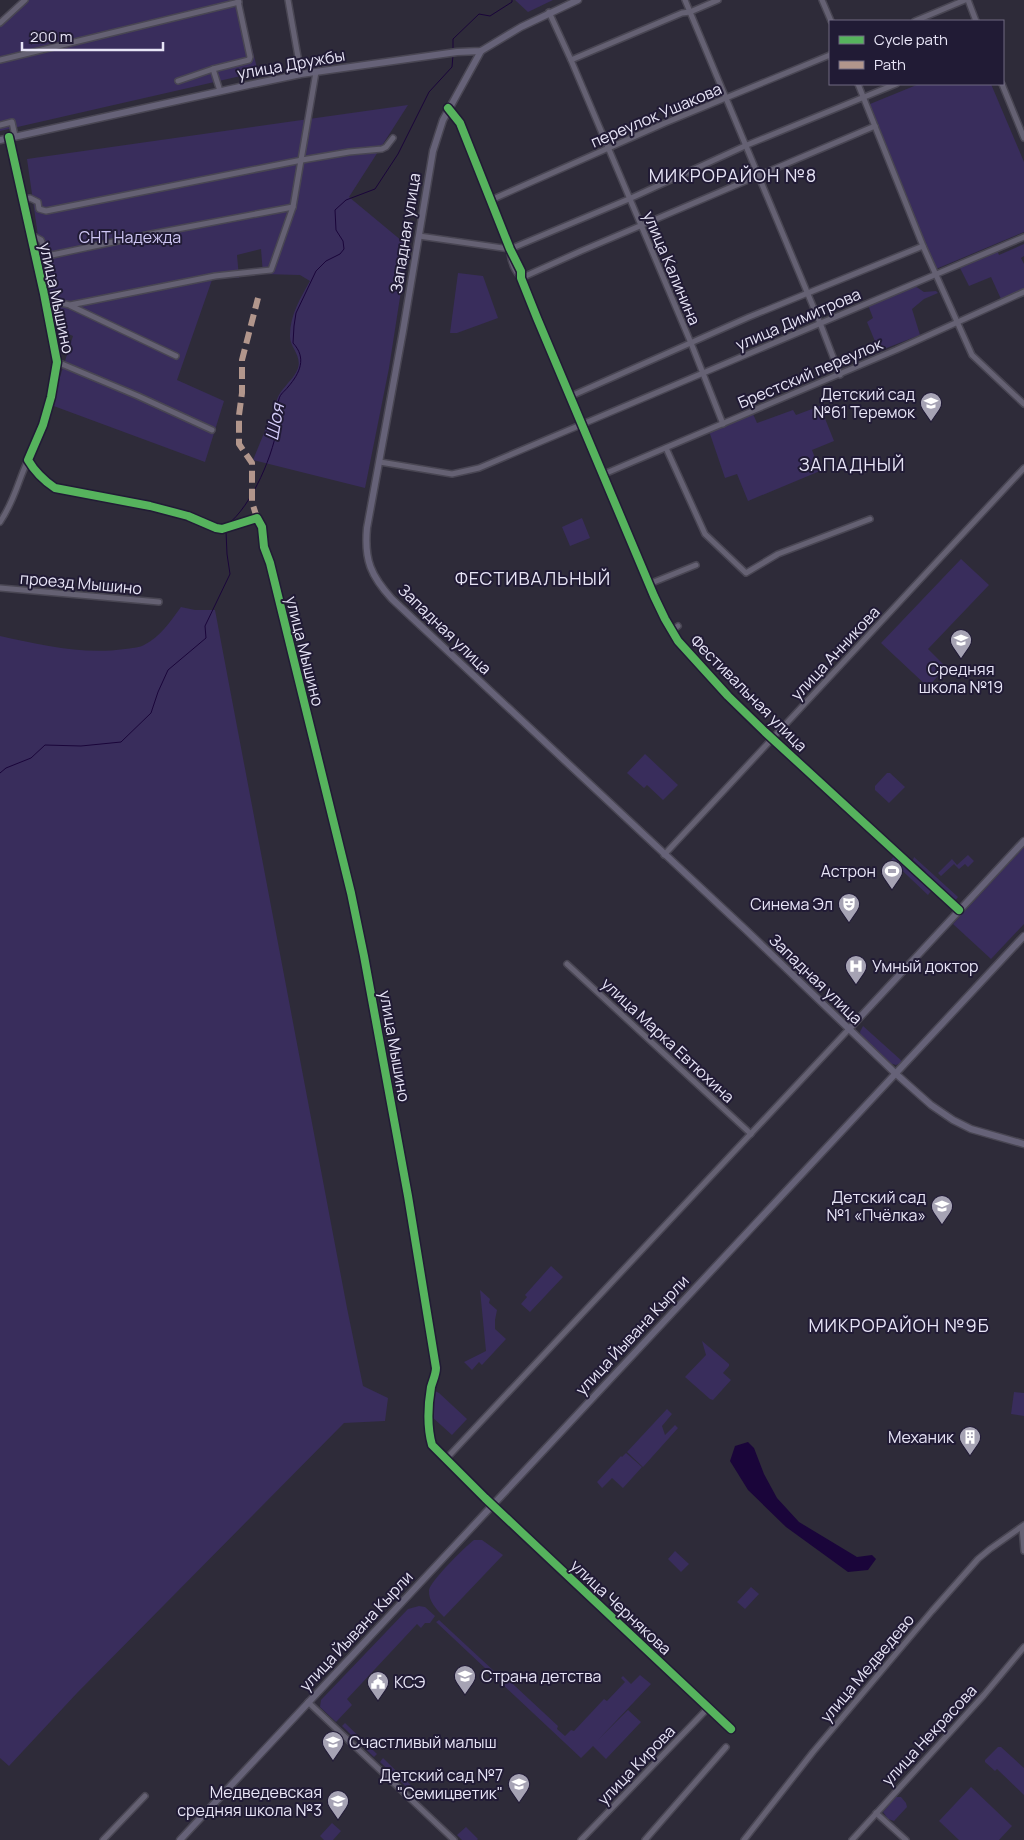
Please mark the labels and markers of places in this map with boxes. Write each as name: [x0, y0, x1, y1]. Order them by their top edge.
place label: Детский сад №61 Теремок: [813, 383, 916, 423]
school or university icon: Детский сад №61 Теремок: [919, 391, 943, 422]
school or university icon: Средняя школа №19: [949, 628, 973, 659]
place label: Средняя школа №19: [919, 658, 1003, 698]
sports icon: Астрон: [880, 859, 904, 890]
place label: Астрон: [821, 860, 876, 882]
theatre icon: Синема Эл: [837, 892, 861, 923]
place label: Синема Эл: [750, 893, 833, 915]
hospital icon: Умный доктор: [844, 954, 868, 985]
place label: Умный доктор: [872, 955, 979, 977]
place label: Детский сад №1 «Пчёлка»: [827, 1186, 926, 1226]
school or university icon: Детский сад №1 «Пчёлка»: [930, 1194, 954, 1225]
building icon: Механик: [958, 1425, 982, 1456]
place label: Механик: [888, 1426, 955, 1448]
school or university icon: Страна детства: [453, 1664, 477, 1695]
place label: Страна детства: [481, 1665, 601, 1687]
public building icon: КСЭ: [366, 1670, 390, 1701]
place label: КСЭ: [394, 1671, 425, 1693]
school or university icon: Счастливый малыш: [321, 1730, 345, 1761]
place label: Счастливый малыш: [349, 1731, 497, 1753]
place label: Детский сад №7 "Семицветик": [380, 1764, 503, 1804]
school or university icon: Детский сад №7 "Семицветик": [507, 1772, 531, 1803]
place label: Медведевская средняя школа №3: [177, 1781, 322, 1821]
school or university icon: Медведевская средняя школа №3: [326, 1789, 350, 1820]

